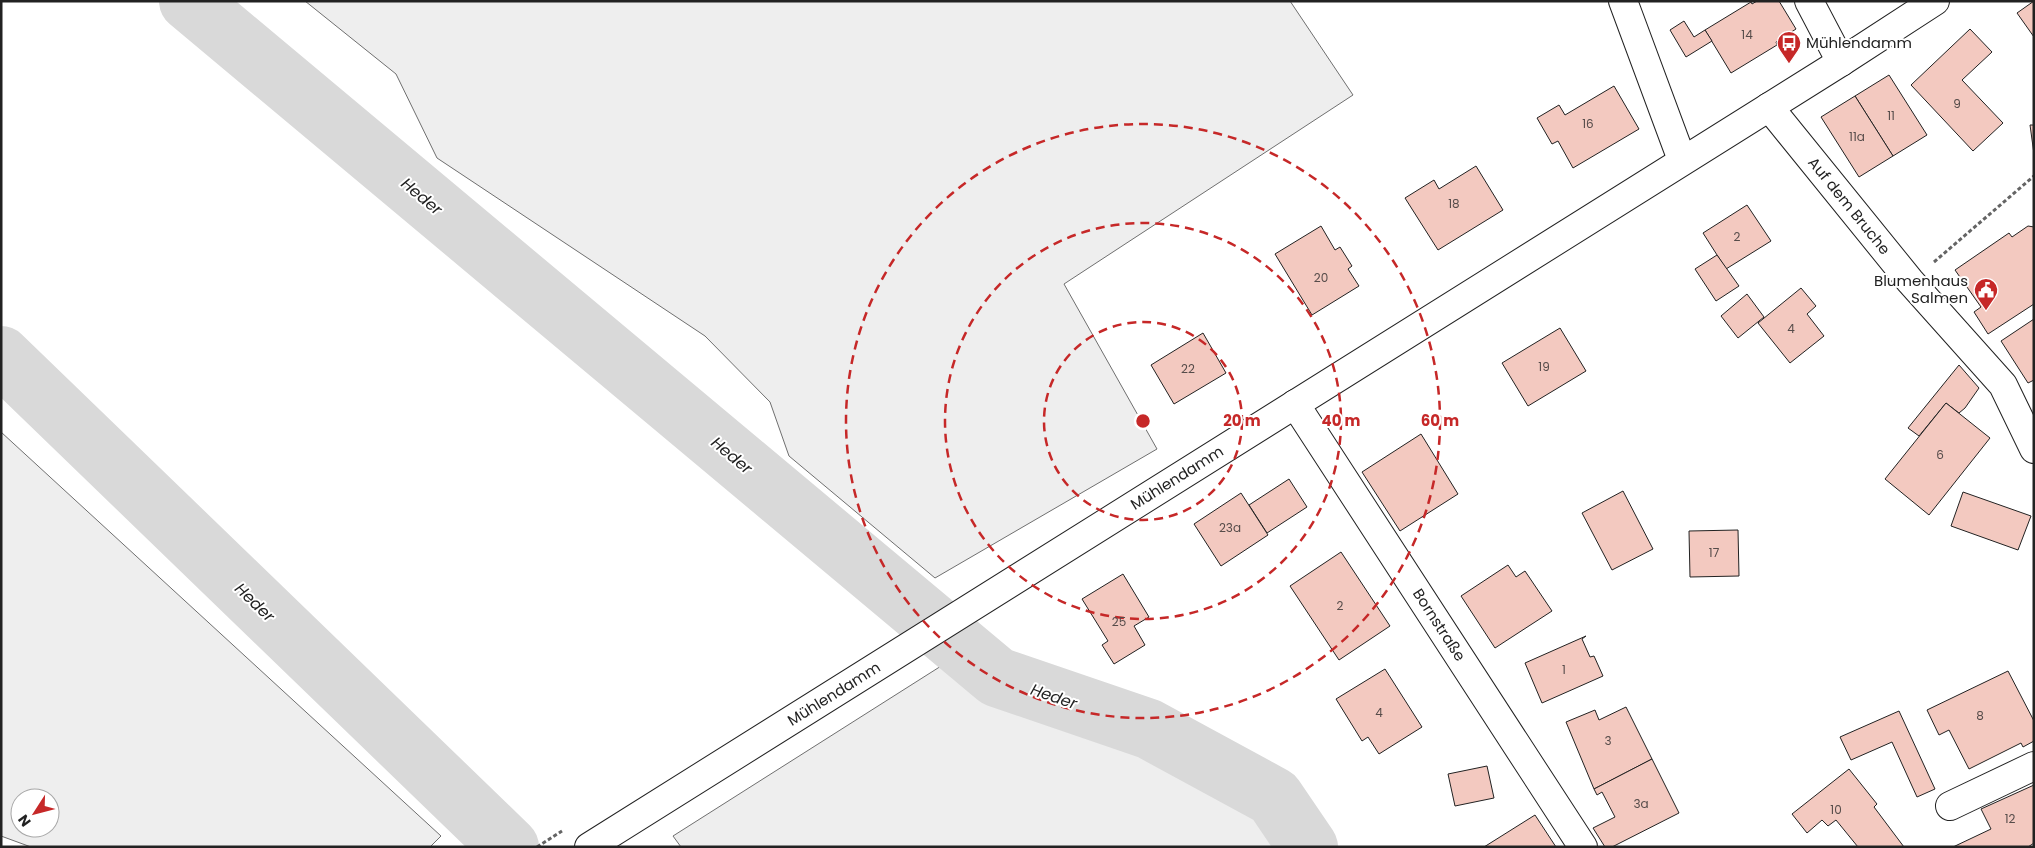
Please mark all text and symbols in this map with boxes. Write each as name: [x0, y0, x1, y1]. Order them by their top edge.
house number: 14: [1741, 26, 1753, 43]
bus stop icon: Mühlendamm: [1776, 30, 1802, 64]
place label: Mühlendamm: [1806, 32, 1912, 53]
house number: 9: [1953, 95, 1961, 112]
house number: 11: [1887, 107, 1895, 124]
house number: 16: [1582, 115, 1594, 132]
house number: 11a: [1849, 128, 1865, 145]
street label: Auf dem Bruche: [1803, 152, 1895, 259]
water label: Heder: [396, 172, 448, 221]
house number: 18: [1448, 195, 1460, 212]
house number: 2: [1734, 228, 1741, 245]
house number: 20: [1314, 269, 1328, 286]
place label: Blumenhaus Salmen: [1874, 270, 1968, 308]
public building icon: Blumenhaus Salmen: [1973, 277, 1999, 311]
house number: 4: [1787, 320, 1795, 337]
house number: 19: [1538, 358, 1550, 375]
house number: 22: [1181, 360, 1195, 377]
text: 20 m: [1223, 410, 1261, 431]
text: 40 m: [1321, 410, 1361, 431]
text: 60 m: [1421, 410, 1459, 431]
centre of rings: [1134, 412, 1152, 430]
water label: Heder: [706, 431, 758, 480]
street label: Mühlendamm: [1126, 441, 1227, 515]
house number: 6: [1936, 446, 1944, 463]
house number: 23a: [1219, 519, 1241, 536]
house number: 17: [1709, 544, 1720, 561]
water label: Heder: [230, 578, 281, 628]
street label: Bornstraße: [1408, 584, 1471, 665]
house number: 2: [1337, 597, 1344, 614]
house number: 25: [1112, 613, 1126, 630]
street label: Mühlendamm: [783, 657, 884, 731]
house number: 1: [1562, 661, 1566, 678]
water label: Heder: [1028, 678, 1081, 715]
house number: 4: [1375, 704, 1383, 721]
house number: 8: [1976, 707, 1984, 724]
house number: 3: [1604, 732, 1612, 749]
north arrow: [10, 788, 60, 838]
house number: 3a: [1633, 795, 1649, 812]
house number: 10: [1830, 801, 1842, 818]
house number: 12: [2005, 810, 2015, 827]
text: N: [13, 811, 36, 831]

